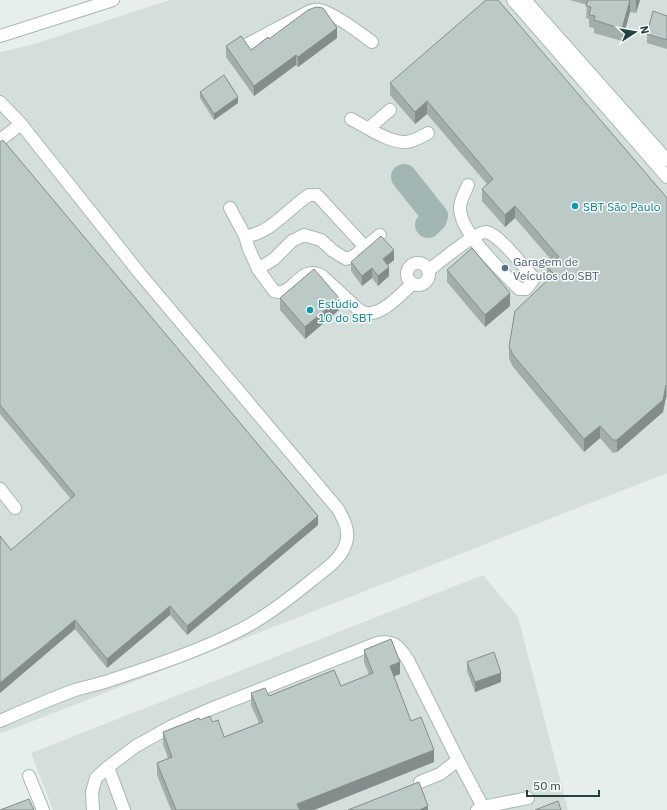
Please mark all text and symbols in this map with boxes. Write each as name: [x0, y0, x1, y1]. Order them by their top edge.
north arrow: [615, 12, 655, 52]
text: N: [637, 25, 652, 35]
place label: SBT São Paulo: [583, 199, 661, 214]
marker: SBT São Paulo: [570, 201, 580, 211]
place label: Garagem de Veículos do SBT: [513, 254, 599, 283]
marker: Garagem de Veículos do SBT: [500, 263, 510, 273]
place label: Estúdio 10 do SBT: [318, 296, 373, 325]
marker: Estúdio 10 do SBT: [305, 305, 315, 315]
scale bar: [527, 772, 599, 798]
text: 50 m: [533, 778, 561, 793]

